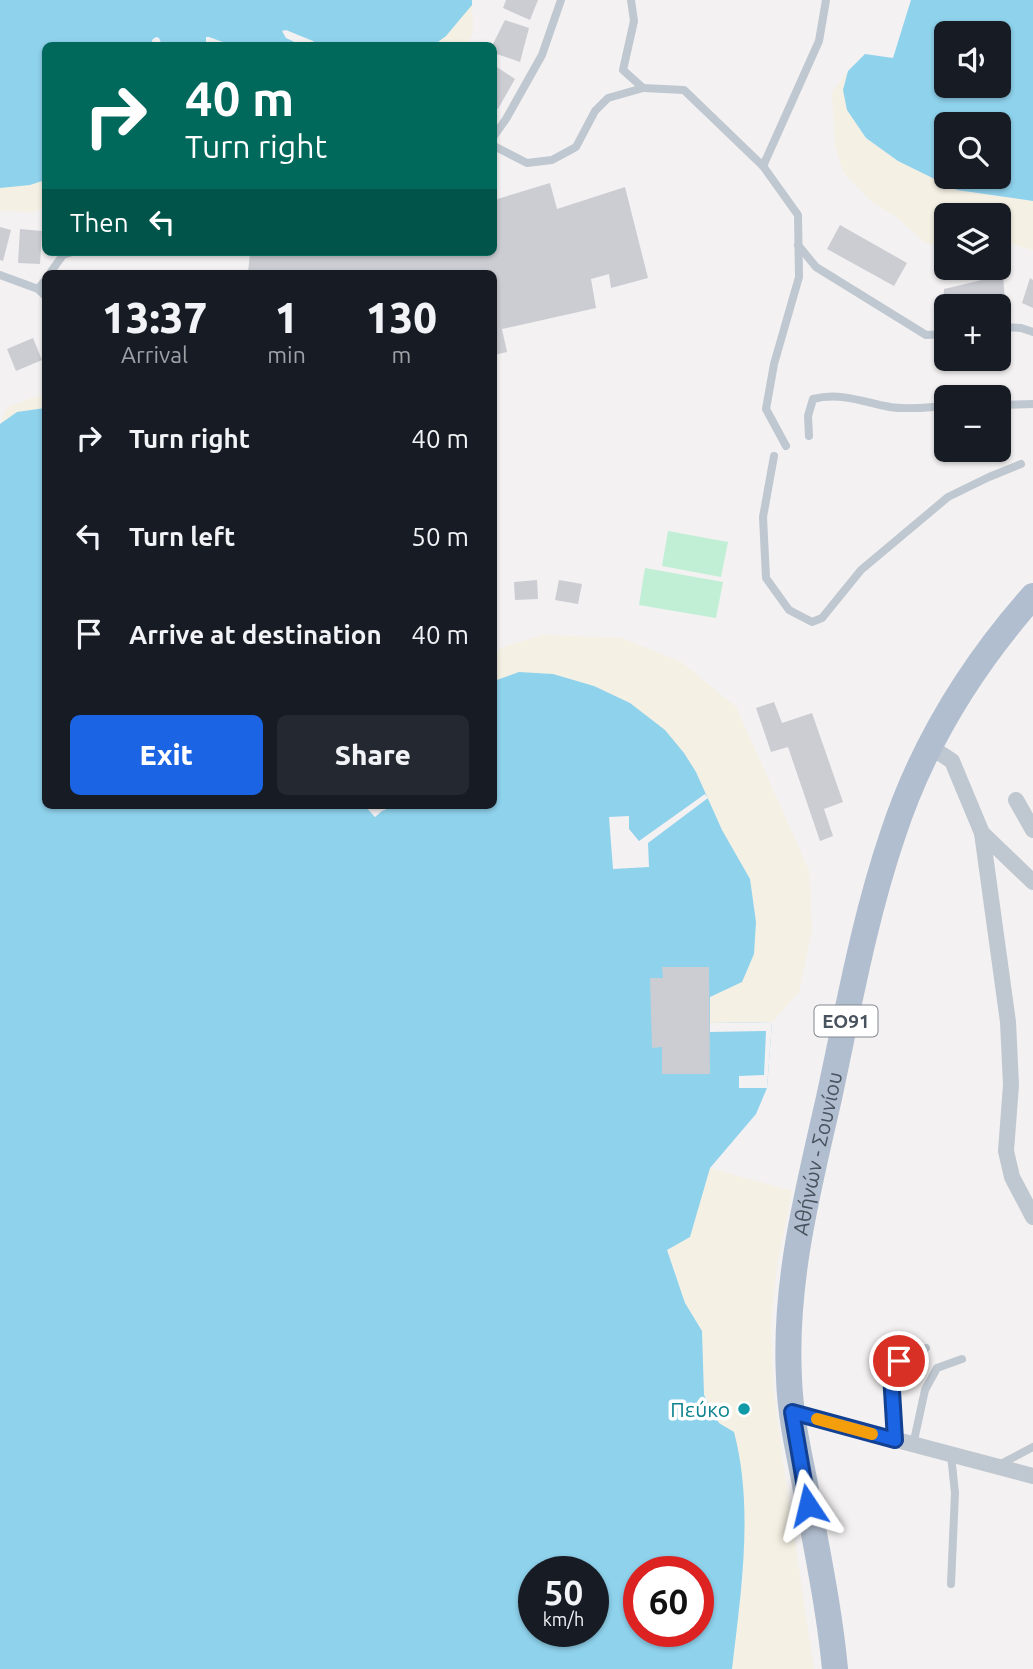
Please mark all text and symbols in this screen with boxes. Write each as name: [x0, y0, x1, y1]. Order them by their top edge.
map controls: [934, 21, 1011, 462]
button: sound: [934, 21, 1011, 98]
icon: right: [70, 70, 161, 161]
text: 40 m: [185, 70, 294, 125]
button: search: [934, 112, 1011, 189]
text: Turn right: [185, 128, 327, 164]
icon: left: [143, 203, 181, 241]
button: layers: [934, 203, 1011, 280]
text: Then: [70, 208, 129, 237]
text: 13:37: [102, 294, 207, 341]
text: 1: [275, 294, 298, 341]
text: 130: [366, 294, 437, 341]
button: +: [934, 294, 1011, 371]
text: Arrival: [121, 342, 188, 367]
text: min: [267, 342, 306, 367]
text: m: [391, 342, 411, 367]
button: −: [934, 385, 1011, 462]
icon: right: [70, 419, 108, 457]
text: Turn right: [129, 424, 250, 453]
text: 40 m: [411, 424, 469, 453]
icon: left: [70, 517, 108, 555]
text: Turn left: [129, 522, 235, 551]
text: 50 m: [411, 522, 469, 551]
icon: arrive: [70, 615, 108, 653]
text: Arrive at destination: [129, 620, 382, 649]
text: 40 m: [411, 620, 469, 649]
button: Exit: [70, 715, 263, 795]
button: Share: [277, 715, 469, 795]
road number: ΕΟ91: [814, 1006, 878, 1036]
street label: Αθήνών - Σουνίου: [788, 1069, 846, 1237]
pin: [869, 1331, 929, 1391]
icon: arrive: [880, 1342, 918, 1380]
place label: Πεύκο: [670, 1397, 730, 1421]
marker: Πεύκο: [736, 1401, 752, 1417]
position arrow: [771, 1468, 845, 1542]
speed limit sign: 60: [623, 1556, 714, 1647]
text: 50: [544, 1572, 583, 1612]
text: km/h: [543, 1609, 584, 1629]

